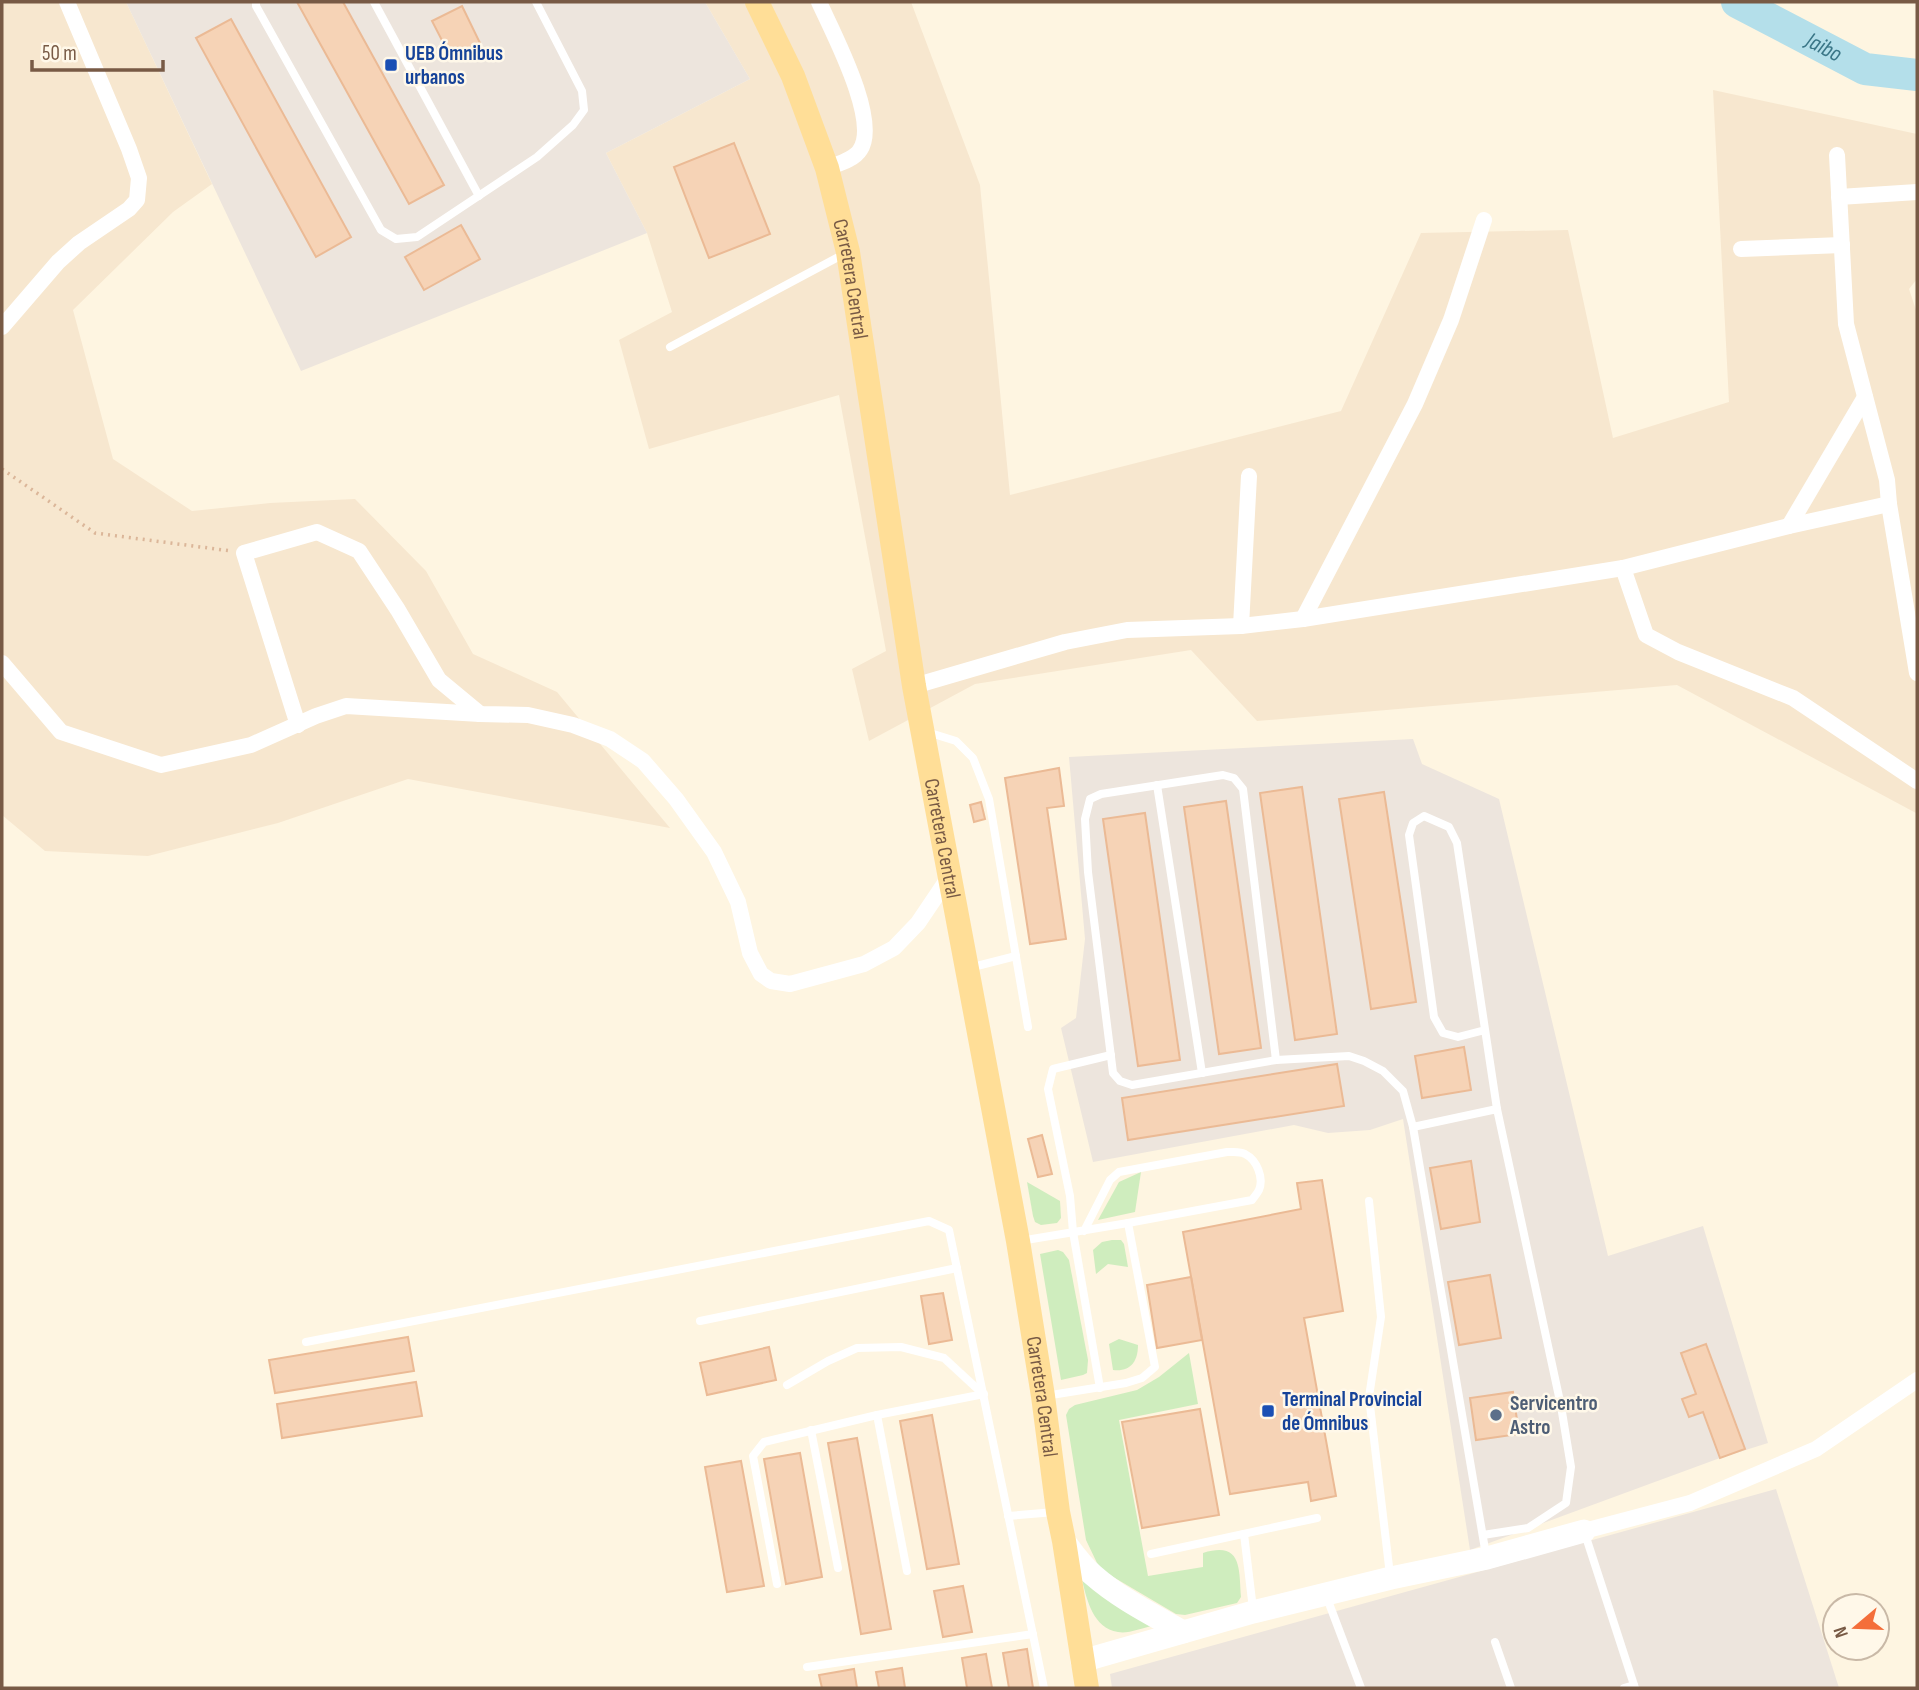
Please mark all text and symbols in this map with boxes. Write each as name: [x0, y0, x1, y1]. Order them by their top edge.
water label: Jaibo: [1799, 26, 1847, 69]
scale bar: [32, 28, 163, 72]
text: 50 m: [42, 41, 77, 66]
place label: UEB Ómnibus urbanos: [405, 41, 503, 90]
marker: UEB Ómnibus urbanos: [383, 57, 399, 73]
street label: Carretera Central: [828, 216, 874, 341]
street label: Carretera Central: [919, 776, 966, 900]
street label: Carretera Central: [1021, 1334, 1063, 1458]
place label: Terminal Provincial de Ómnibus: [1282, 1387, 1422, 1436]
place label: Servicentro Astro: [1509, 1391, 1598, 1440]
marker: Terminal Provincial de Ómnibus: [1260, 1403, 1276, 1419]
marker: Servicentro Astro: [1488, 1407, 1504, 1423]
north arrow: [1821, 1592, 1891, 1662]
text: N: [1829, 1624, 1854, 1641]

